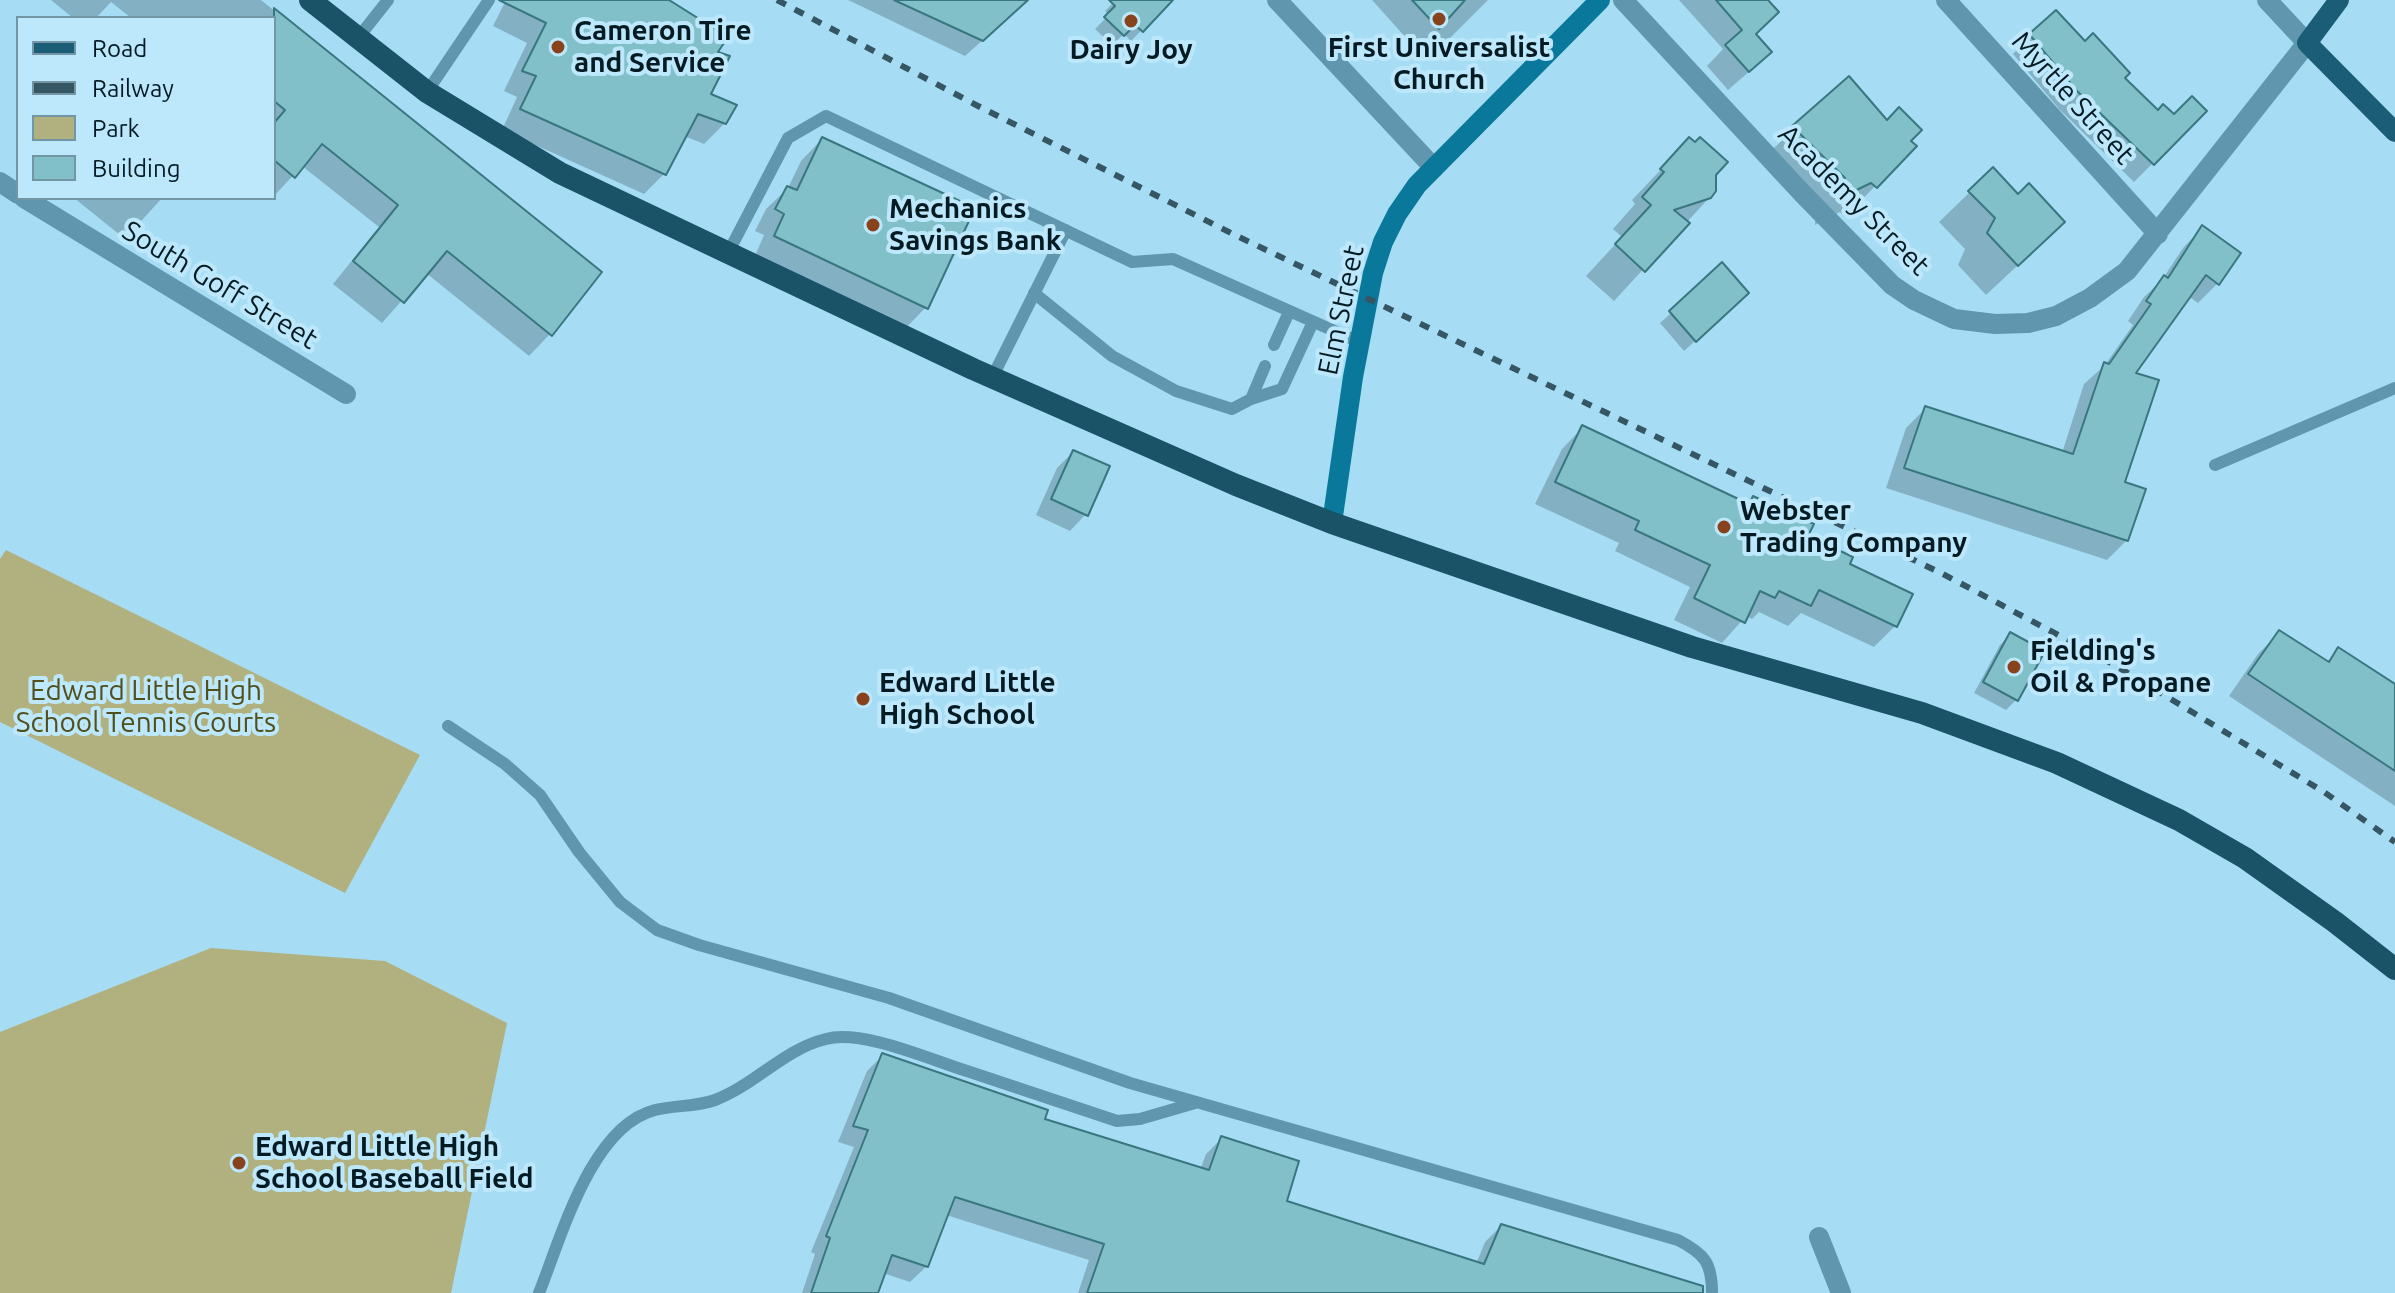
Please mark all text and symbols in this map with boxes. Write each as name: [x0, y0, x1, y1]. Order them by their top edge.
marker: First Universalist Church: [1430, 10, 1448, 28]
marker: Dairy Joy: [1122, 12, 1140, 30]
place label: Cameron Tire and Service: [574, 14, 752, 80]
legend: [16, 16, 276, 200]
street label: Myrtle Street: [2005, 25, 2141, 171]
place label: First Universalist Church: [1328, 31, 1550, 97]
place label: Dairy Joy: [1069, 33, 1193, 67]
text: Road: [92, 35, 147, 62]
marker: Cameron Tire and Service: [549, 38, 567, 56]
text: Railway: [92, 75, 174, 102]
text: Park: [92, 115, 140, 142]
street label: Academy Street: [1772, 118, 1936, 282]
text: Building: [92, 155, 180, 182]
place label: Mechanics Savings Bank: [889, 192, 1061, 258]
street label: South Goff Street: [116, 214, 324, 356]
marker: Mechanics Savings Bank: [864, 216, 882, 234]
street label: Elm Street: [1311, 242, 1371, 378]
place label: Webster Trading Company: [1740, 494, 1967, 560]
marker: Webster Trading Company: [1715, 518, 1733, 536]
place label: Fielding's Oil & Propane: [2030, 634, 2211, 700]
marker: Fielding's Oil & Propane: [2005, 658, 2023, 676]
place label: Edward Little High School: [879, 666, 1056, 732]
park label: Edward Little High School Tennis Courts: [16, 674, 276, 740]
marker: Edward Little High School: [854, 690, 872, 708]
place label: Edward Little High School Baseball Field: [255, 1130, 533, 1196]
marker: Edward Little High School Baseball Field: [230, 1154, 248, 1172]

